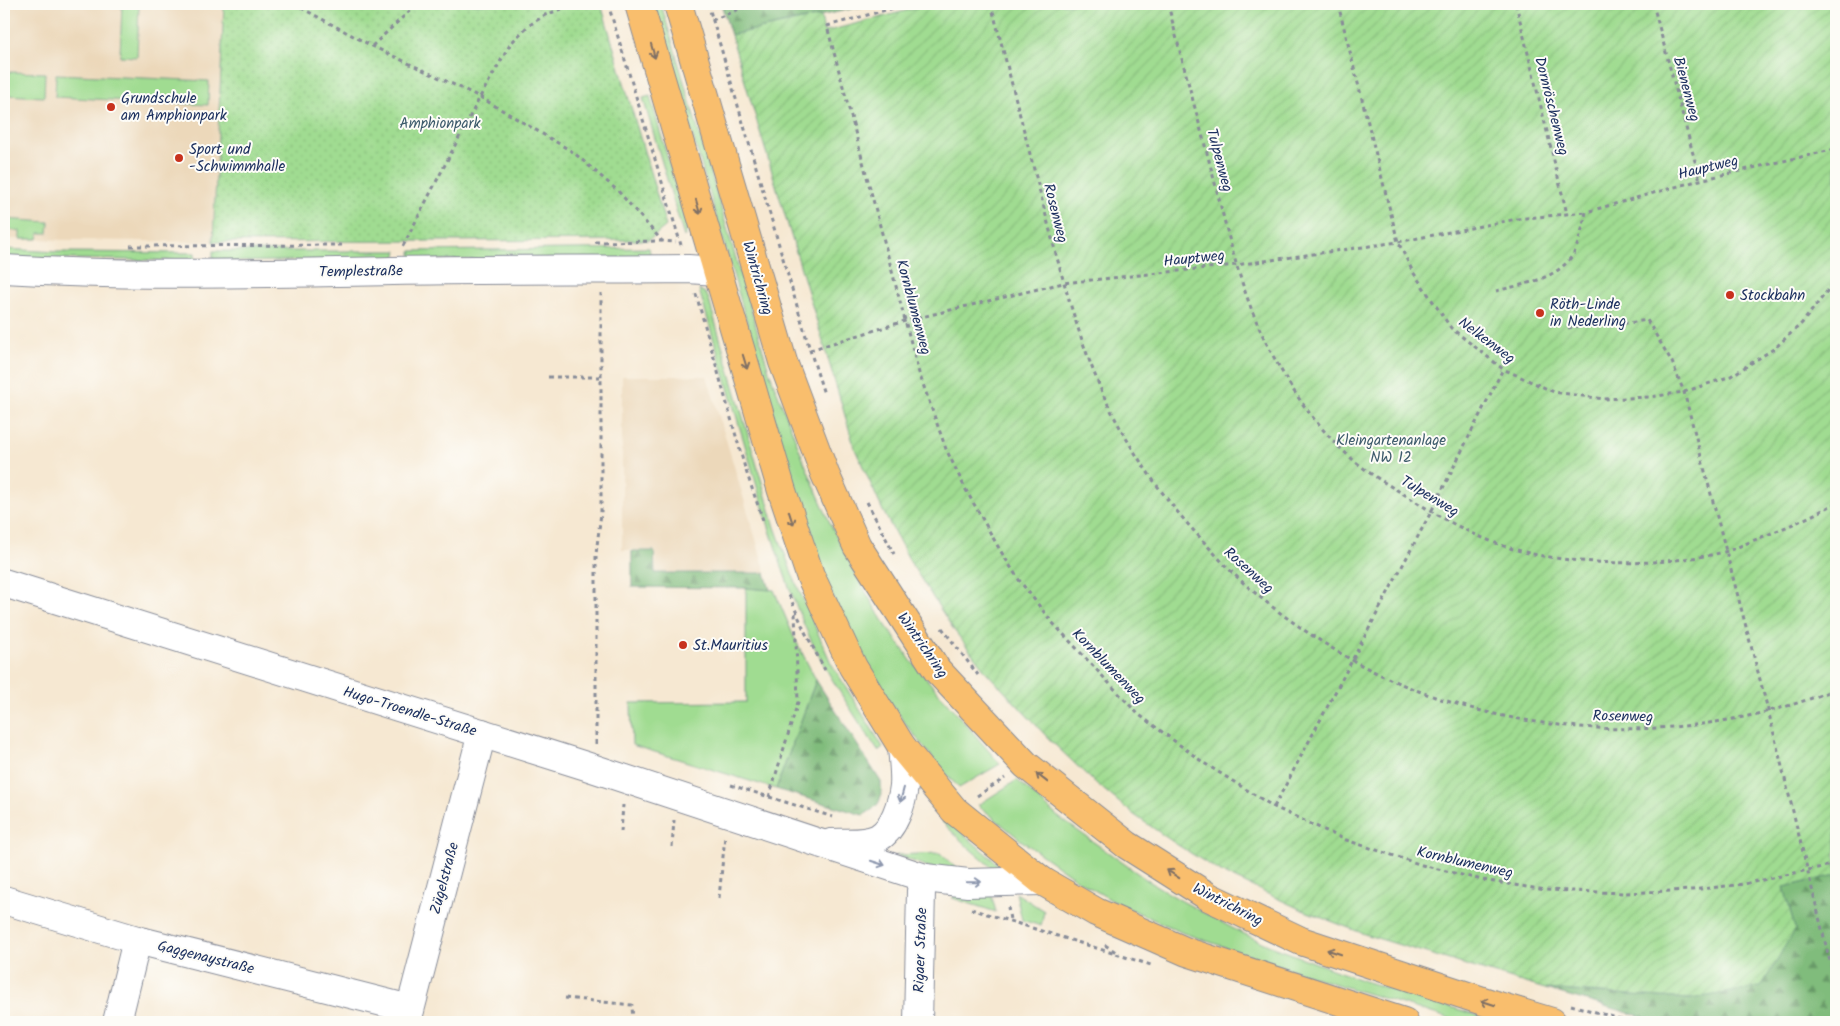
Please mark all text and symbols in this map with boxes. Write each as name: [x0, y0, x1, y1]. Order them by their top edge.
one-way arrow: [648, 42, 658, 58]
street label: Dornröschenweg: [1527, 54, 1575, 158]
street label: Bienenweg: [1666, 54, 1706, 125]
place label: Grundschule am Amphionpark: [121, 87, 228, 128]
marker: Grundschule am Amphionpark: [105, 101, 117, 113]
park label: Amphionpark: [400, 112, 481, 136]
street label: Tulpenweg: [1199, 126, 1239, 195]
place label: Sport und -Schwimmhalle: [189, 138, 286, 179]
street label: Hauptweg: [1676, 149, 1741, 187]
marker: Sport und -Schwimmhalle: [173, 152, 185, 164]
street label: Rosenweg: [1036, 181, 1074, 246]
one-way arrow: [694, 198, 704, 214]
street label: Wintrichring: [735, 238, 779, 318]
street label: Hauptweg: [1162, 244, 1226, 274]
street label: Kornblumenweg: [889, 257, 937, 358]
street label: Templestraße: [319, 259, 403, 285]
place label: Stockbahn: [1740, 284, 1805, 308]
marker: Stockbahn: [1724, 289, 1736, 301]
place label: Röth-Linde in Nederling: [1550, 293, 1626, 334]
marker: Röth-Linde in Nederling: [1534, 307, 1546, 319]
street label: Nelkenweg: [1453, 311, 1520, 370]
one-way arrow: [740, 354, 750, 370]
park label: Kleingartenanlage NW 12: [1336, 429, 1446, 470]
street label: Tulpenweg: [1396, 470, 1463, 524]
one-way arrow: [787, 510, 797, 526]
street label: Rosenweg: [1218, 542, 1279, 600]
street label: Wintrichring: [891, 608, 954, 684]
street label: Kornblumenweg: [1066, 623, 1151, 710]
place label: St.Mauritius: [693, 634, 769, 658]
marker: St.Mauritius: [677, 639, 689, 651]
street label: Hugo-Troendle-Straße: [340, 680, 480, 744]
street label: Rosenweg: [1592, 704, 1654, 730]
one-way arrow: [1036, 772, 1049, 783]
one-way arrow: [896, 787, 906, 803]
street label: Zügelstraße: [424, 839, 466, 917]
street label: Kornblumenweg: [1414, 840, 1515, 886]
one-way arrow: [870, 859, 886, 869]
one-way arrow: [1166, 869, 1180, 879]
one-way arrow: [966, 877, 982, 887]
street label: Wintrichring: [1188, 877, 1267, 933]
street label: Rigaer Straße: [908, 907, 934, 993]
street label: Gaggenaystraße: [155, 934, 257, 982]
one-way arrow: [1327, 947, 1342, 956]
one-way arrow: [1481, 998, 1497, 1008]

